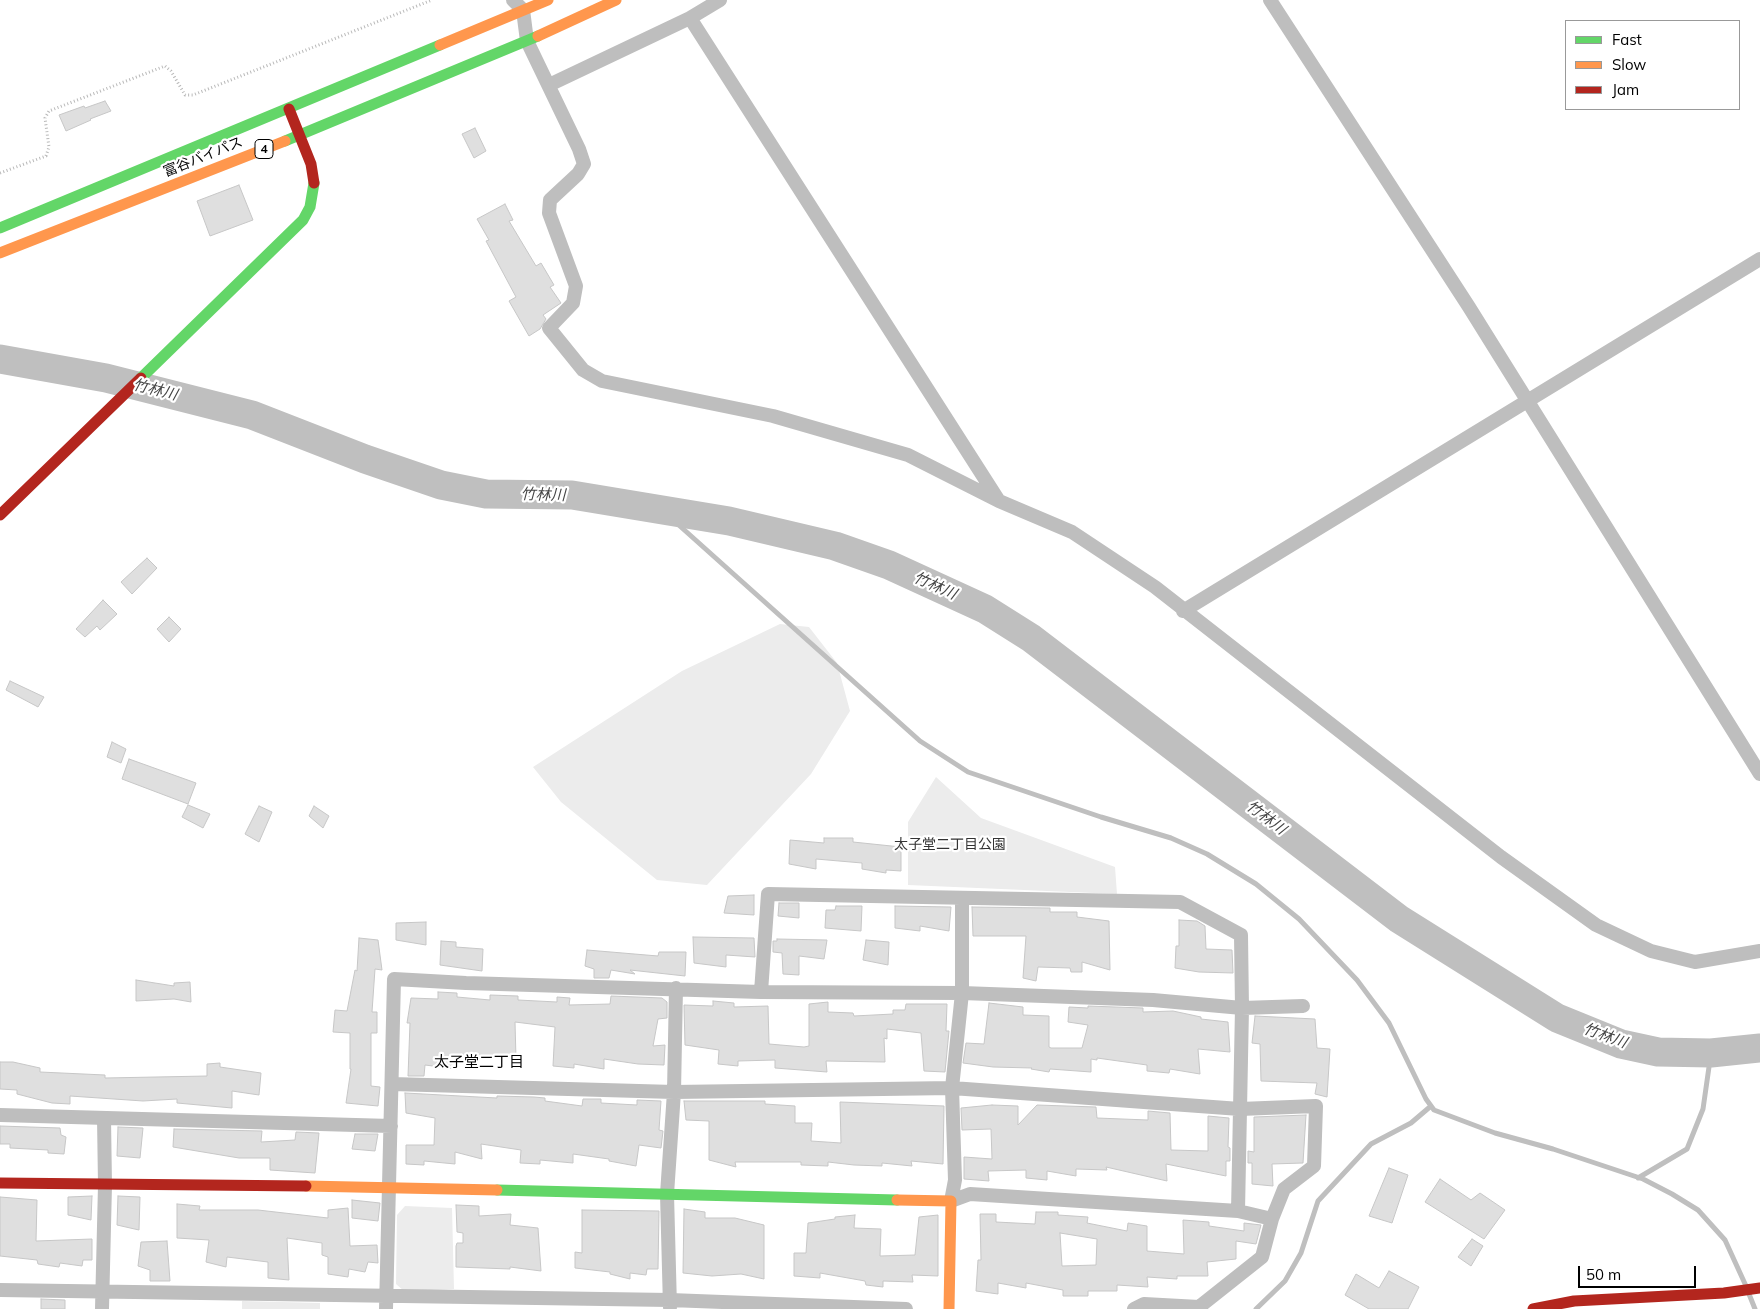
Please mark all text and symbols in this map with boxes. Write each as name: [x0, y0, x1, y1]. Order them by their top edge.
legend: [1565, 20, 1740, 110]
text: Fast: [1612, 30, 1642, 49]
text: Slow: [1612, 55, 1646, 74]
text: Jam: [1612, 80, 1639, 99]
street label: 富谷バイパス: [161, 133, 245, 181]
road number: 4: [255, 140, 273, 158]
water label: 竹林川: [131, 376, 179, 404]
water label: 竹林川: [520, 486, 566, 504]
water label: 竹林川: [911, 569, 959, 603]
water label: 竹林川: [1243, 797, 1289, 839]
park label: 太子堂二丁目公園: [894, 837, 1006, 853]
water label: 竹林川: [1581, 1020, 1629, 1052]
district label: 太子堂二丁目: [434, 1053, 524, 1071]
scale bar: [1580, 1256, 1698, 1288]
text: 50 m: [1586, 1265, 1621, 1284]

